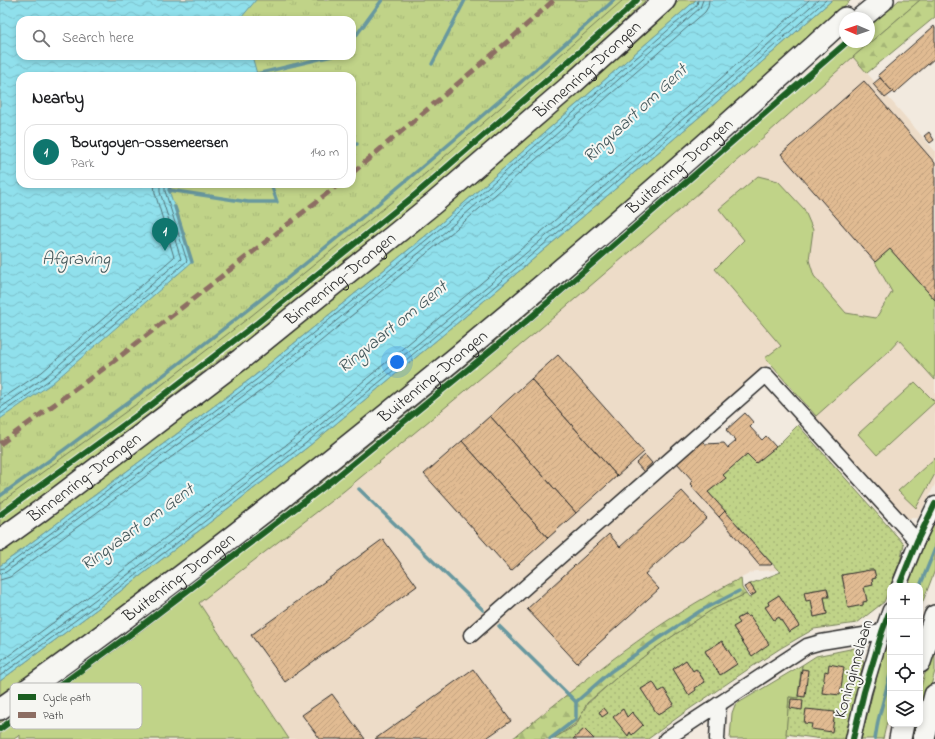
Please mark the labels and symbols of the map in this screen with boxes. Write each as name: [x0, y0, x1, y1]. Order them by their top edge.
north arrow: [839, 12, 875, 48]
street label: Binnenring-Drongen: [527, 15, 647, 125]
water label: Ringvaart om Gent: [578, 57, 696, 169]
street label: Buitenring-Drongen: [620, 112, 739, 221]
pin: 1: [152, 218, 178, 251]
street label: Binnenring-Drongen: [278, 226, 401, 332]
water label: Afgraving: [42, 247, 111, 273]
water label: Ringvaart om Gent: [332, 274, 455, 381]
street label: Buitenring-Drongen: [372, 324, 493, 430]
your location: [387, 352, 407, 372]
street label: Binnenring-Drongen: [22, 426, 146, 529]
water label: Ringvaart om Gent: [76, 477, 202, 578]
street label: Buitenring-Drongen: [117, 526, 240, 629]
street label: Koninginnelaan: [828, 617, 882, 722]
legend: [10, 683, 142, 729]
text: Cycle path: [43, 690, 91, 707]
text: Path: [43, 708, 64, 724]

